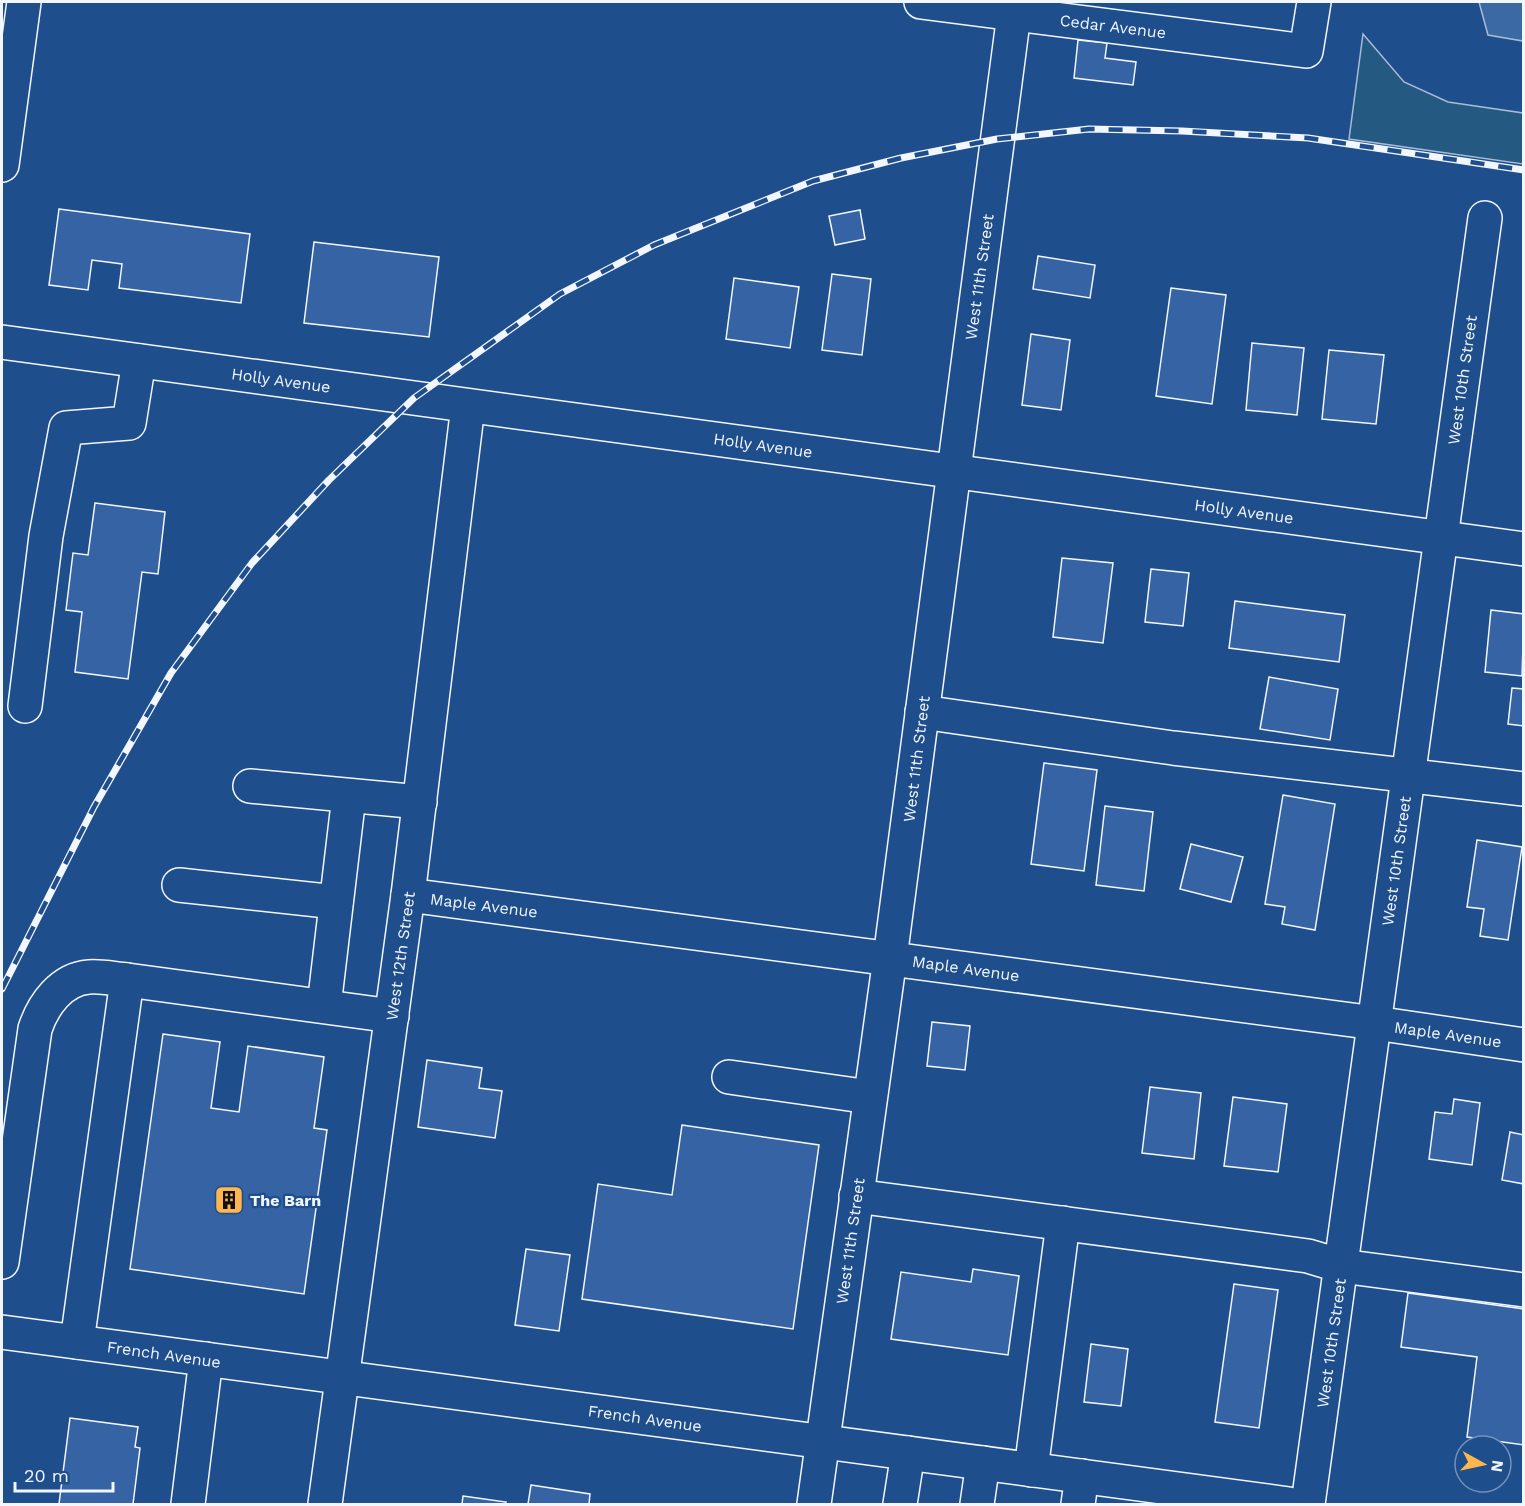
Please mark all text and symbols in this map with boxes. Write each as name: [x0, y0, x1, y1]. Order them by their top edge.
street label: Cedar Avenue: [1059, 11, 1167, 42]
street label: West 11th Street: [961, 213, 998, 341]
street label: West 10th Street: [1444, 314, 1481, 446]
street label: Holly Avenue: [230, 364, 332, 397]
street label: Holly Avenue: [712, 429, 814, 462]
street label: Holly Avenue: [1193, 495, 1295, 528]
street label: West 11th Street: [899, 695, 934, 823]
street label: West 10th Street: [1378, 795, 1415, 927]
street label: Maple Avenue: [429, 889, 539, 922]
street label: West 12th Street: [382, 890, 419, 1022]
street label: Maple Avenue: [911, 952, 1021, 985]
street label: Maple Avenue: [1393, 1018, 1503, 1051]
street label: West 11th Street: [832, 1177, 869, 1305]
building icon: The Barn: [213, 1184, 245, 1216]
place label: The Barn: [250, 1191, 321, 1210]
street label: West 10th Street: [1313, 1277, 1350, 1409]
street label: French Avenue: [106, 1337, 222, 1372]
street label: French Avenue: [587, 1401, 703, 1436]
north arrow: [1453, 1434, 1513, 1494]
scale bar: [15, 1455, 112, 1493]
text: N: [1487, 1459, 1508, 1473]
text: 20 m: [24, 1465, 69, 1486]

